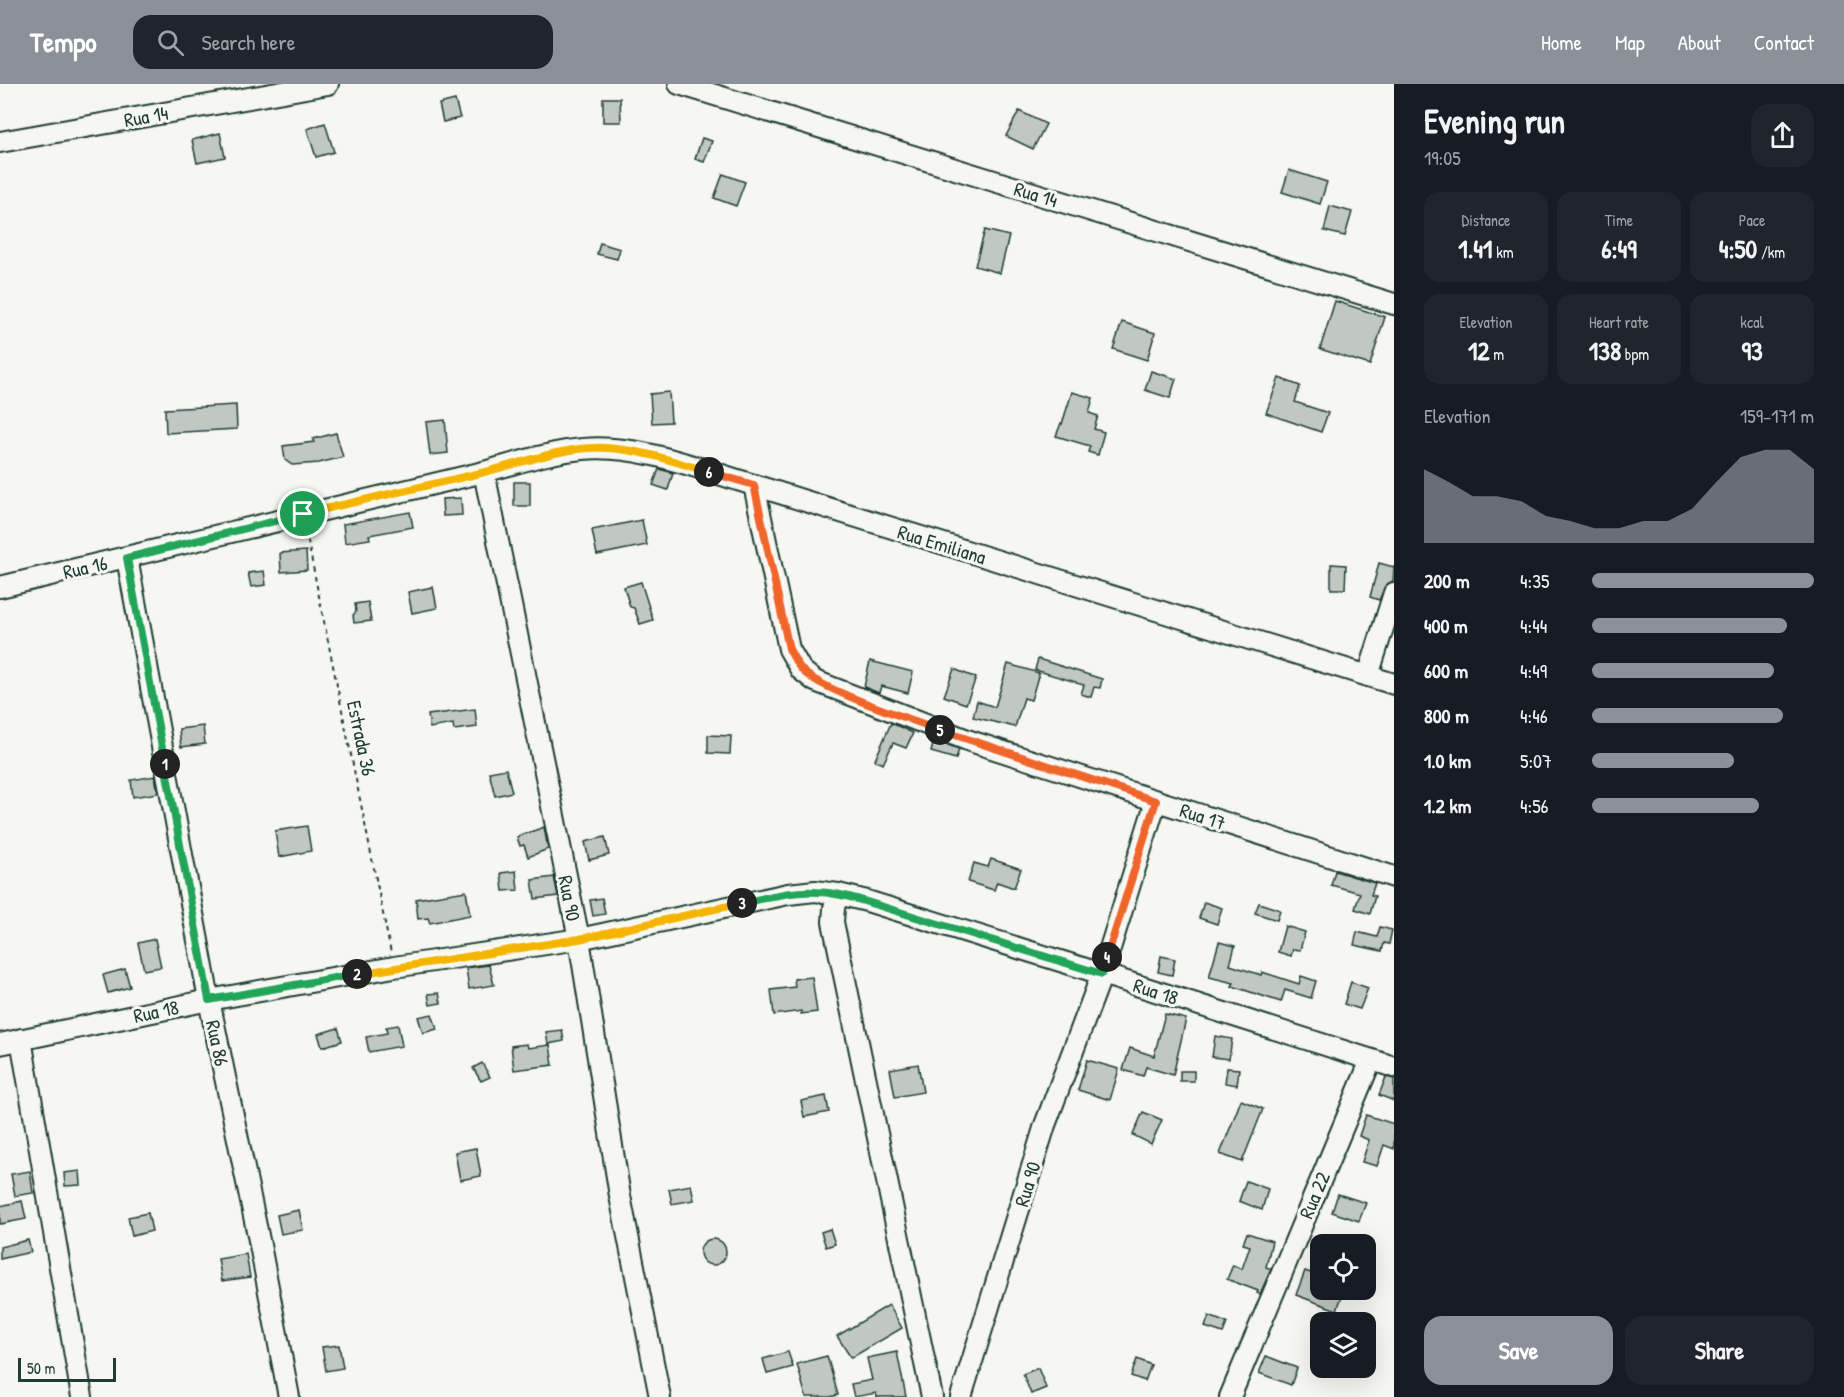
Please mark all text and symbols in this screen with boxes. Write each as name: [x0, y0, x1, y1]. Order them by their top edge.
search box: [133, 15, 553, 69]
text: Tempo: [30, 23, 97, 61]
icon: search: [154, 26, 187, 59]
text: Search here: [202, 27, 296, 57]
text: Home: [1541, 28, 1582, 57]
text: Map: [1615, 28, 1645, 57]
text: About: [1678, 28, 1721, 57]
text: Contact: [1754, 28, 1814, 57]
street label: Rua 14: [122, 99, 170, 133]
text: Evening run: [1424, 99, 1565, 143]
button: share: [1751, 104, 1814, 167]
text: 19:05: [1424, 144, 1461, 171]
street label: Rua 14: [1011, 175, 1061, 213]
text: Distance: [1462, 209, 1510, 231]
text: Time: [1605, 209, 1633, 231]
text: Pace: [1739, 209, 1765, 231]
text: 1.41: [1458, 231, 1493, 266]
text: 6:49: [1601, 231, 1637, 266]
text: 4:50: [1719, 231, 1757, 266]
text: km: [1493, 241, 1514, 263]
text: /km: [1757, 241, 1785, 263]
text: Elevation: [1459, 311, 1513, 333]
text: Heart rate: [1589, 311, 1649, 333]
text: kcal: [1740, 311, 1764, 333]
text: 12: [1468, 333, 1490, 368]
text: 138: [1589, 333, 1621, 368]
text: 93: [1741, 333, 1763, 368]
text: m: [1490, 343, 1504, 365]
text: bpm: [1621, 343, 1649, 365]
text: Elevation: [1424, 402, 1490, 429]
text: 159–171 m: [1740, 402, 1814, 429]
pin: 6: [694, 457, 724, 487]
text: 6: [706, 461, 712, 483]
pin: [277, 488, 328, 539]
icon: arrive: [286, 497, 319, 530]
street label: Rua Emiliana: [895, 518, 990, 570]
street label: Rua 16: [60, 549, 110, 585]
text: 200 m: [1424, 567, 1469, 594]
text: 4:35: [1520, 567, 1550, 594]
text: 400 m: [1424, 612, 1468, 639]
text: 4:44: [1520, 612, 1547, 639]
text: 600 m: [1424, 657, 1468, 684]
text: 4:49: [1520, 657, 1547, 684]
street label: Estrada 36: [341, 698, 383, 778]
text: 800 m: [1424, 702, 1469, 729]
text: 4:46: [1520, 702, 1548, 729]
pin: 5: [925, 715, 955, 745]
text: 5: [937, 719, 943, 741]
text: 1.0 km: [1424, 747, 1471, 774]
text: 5:07: [1520, 747, 1552, 774]
pin: 1: [150, 749, 180, 779]
text: 1: [162, 753, 168, 775]
text: 1.2 km: [1424, 792, 1471, 819]
text: 4:56: [1520, 792, 1549, 819]
street label: Rua 17: [1177, 796, 1229, 836]
street label: Rua 90: [552, 873, 588, 923]
pin: 3: [727, 888, 757, 918]
text: 3: [738, 892, 746, 914]
pin: 4: [1092, 942, 1122, 972]
text: 4: [1104, 946, 1110, 968]
pin: 2: [342, 959, 372, 989]
text: 2: [353, 963, 361, 985]
street label: Rua 18: [1130, 971, 1182, 1011]
street label: Rua 18: [131, 993, 181, 1029]
street label: Rua 86: [200, 1018, 236, 1068]
street label: Rua 90: [1007, 1158, 1047, 1210]
street label: Rua 22: [1292, 1167, 1336, 1222]
map controls: [1310, 1234, 1376, 1378]
button: locate: [1310, 1234, 1376, 1300]
button: layers: [1310, 1312, 1376, 1378]
button: Save: [1424, 1316, 1613, 1385]
button: Share: [1625, 1316, 1814, 1385]
scale bar: [18, 1355, 116, 1382]
text: 50 m: [27, 1357, 56, 1379]

